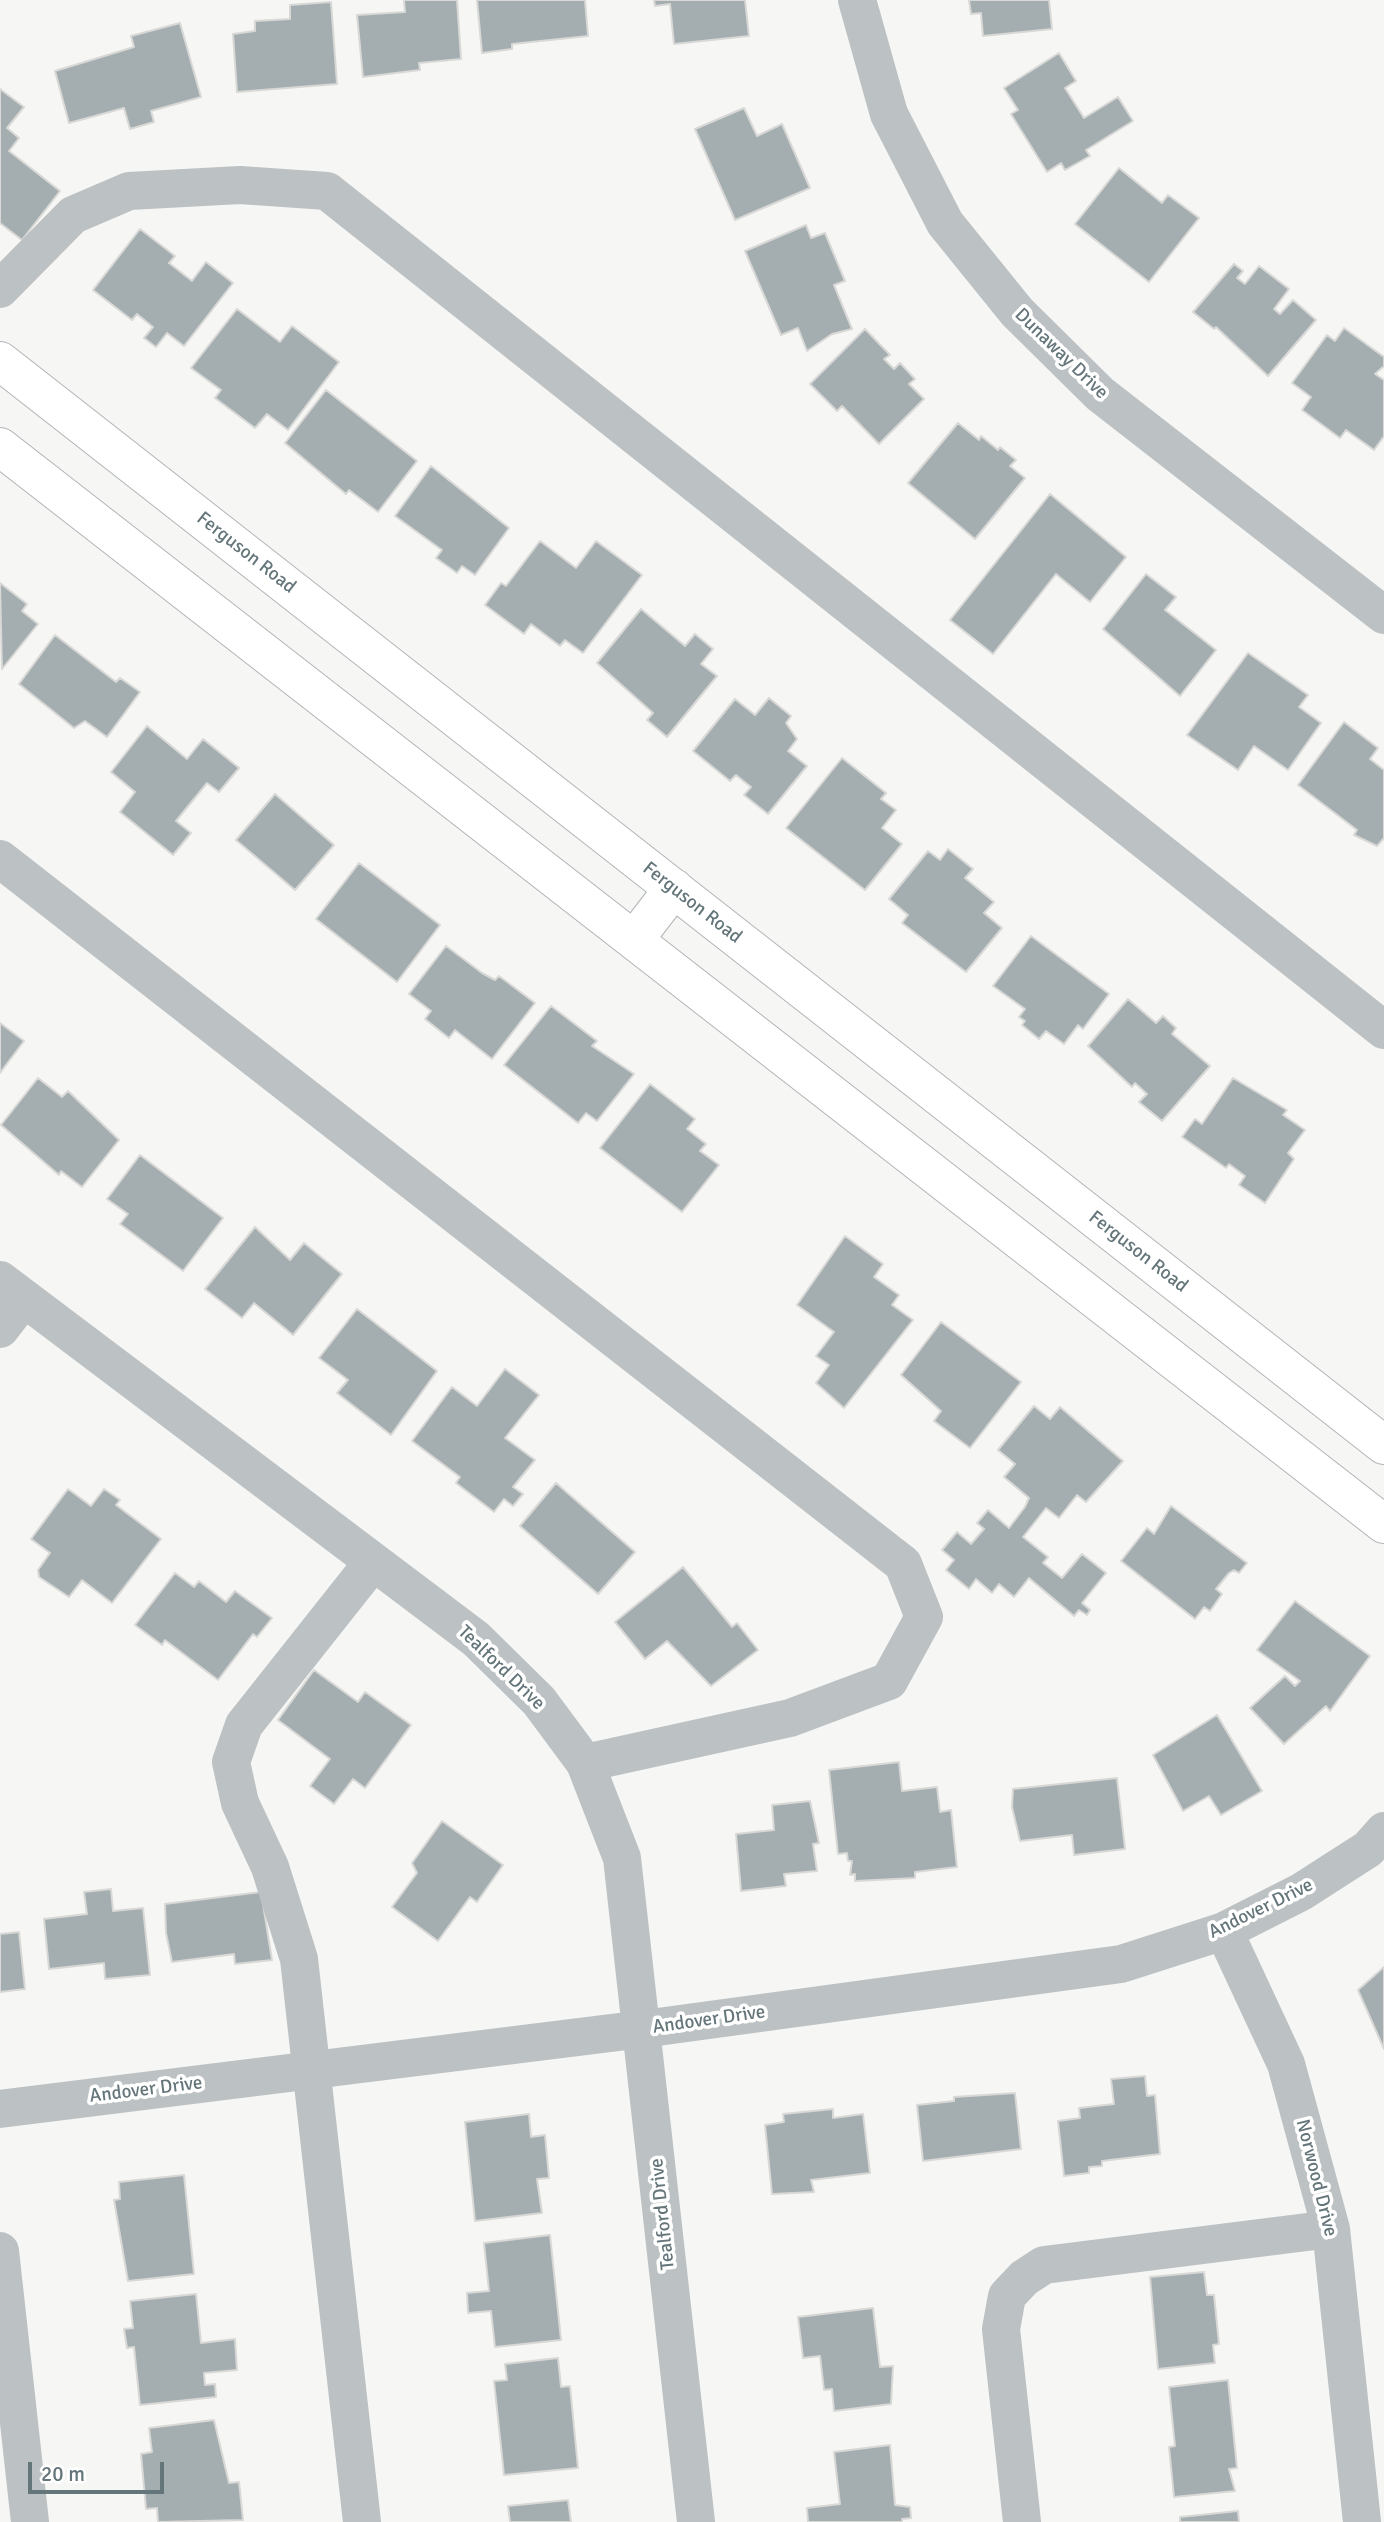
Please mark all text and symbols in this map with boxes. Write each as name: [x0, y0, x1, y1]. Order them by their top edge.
street label: Dunaway Drive: [1010, 304, 1112, 404]
street label: Ferguson Road: [192, 507, 300, 599]
street label: Ferguson Road: [638, 857, 746, 949]
street label: Ferguson Road: [1084, 1206, 1192, 1298]
street label: Tealford Drive: [453, 1621, 549, 1715]
street label: Andover Drive: [1205, 1874, 1317, 1944]
street label: Andover Drive: [651, 2001, 767, 2039]
street label: Andover Drive: [88, 2072, 204, 2108]
street label: Norwood Drive: [1290, 2117, 1342, 2239]
street label: Tealford Drive: [646, 2157, 680, 2271]
scale bar: [32, 2448, 168, 2492]
text: 20 m: [41, 2461, 85, 2487]

